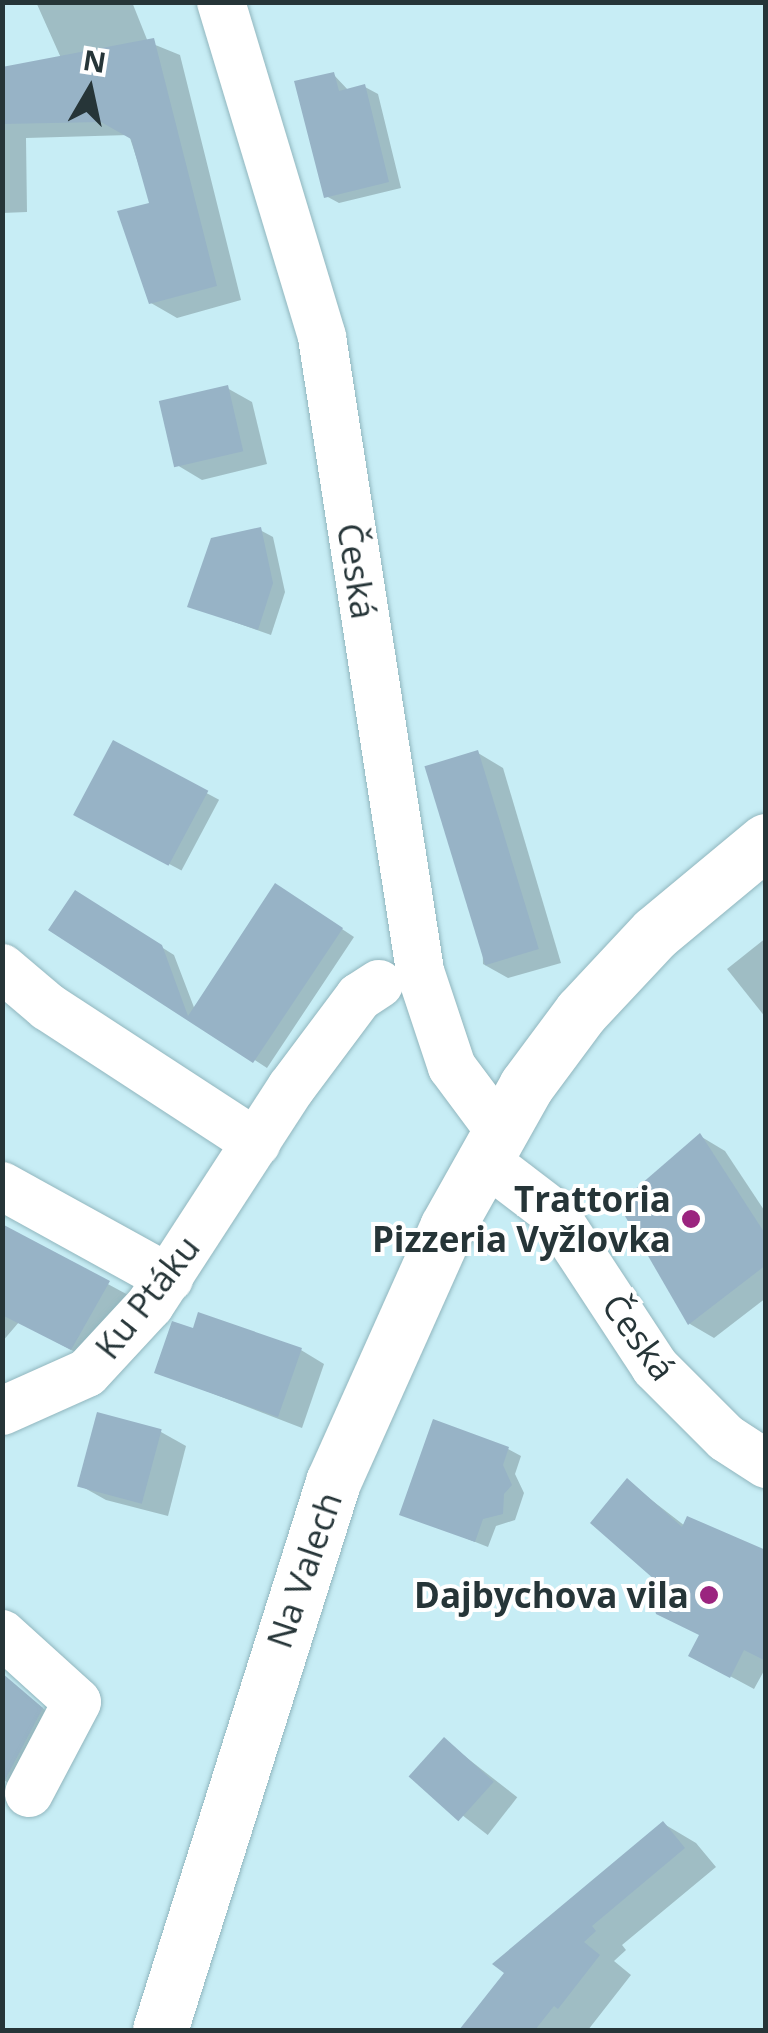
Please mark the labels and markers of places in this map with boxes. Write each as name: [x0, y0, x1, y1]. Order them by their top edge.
place label: Trattoria Pizzeria Vyžlovka: [372, 1178, 671, 1260]
marker: Trattoria Pizzeria Vyžlovka: [680, 1208, 702, 1230]
place label: Dajbychova vila: [414, 1574, 689, 1616]
marker: Dajbychova vila: [698, 1584, 720, 1606]

